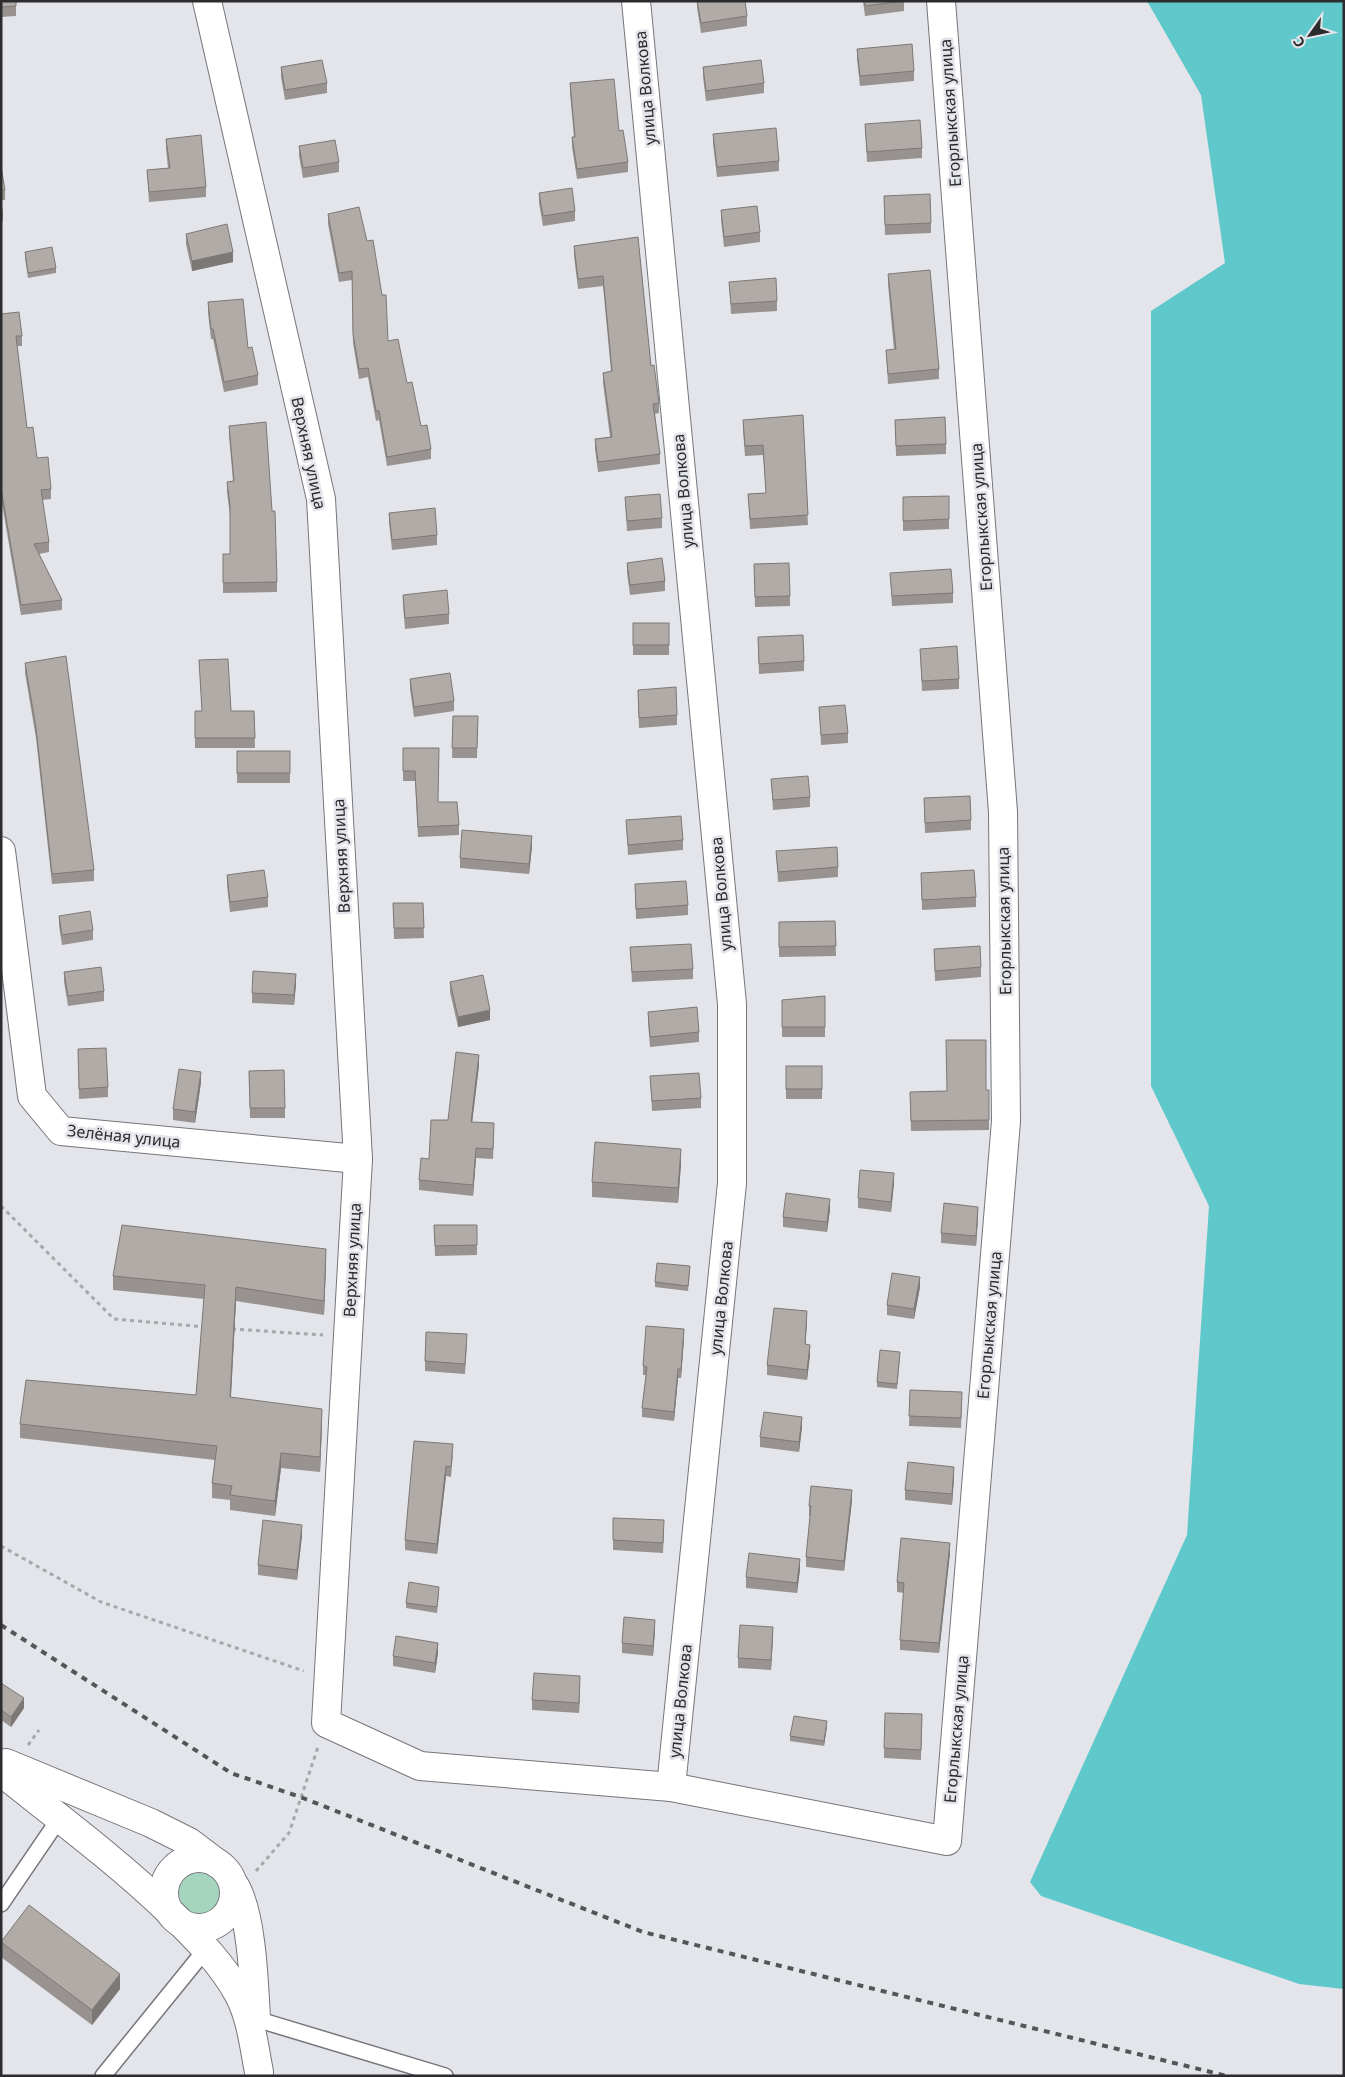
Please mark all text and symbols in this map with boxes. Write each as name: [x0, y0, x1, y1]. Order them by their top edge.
north arrow: [1285, 10, 1335, 60]
street label: улица Волкова: [629, 30, 661, 146]
text: С: [1288, 33, 1309, 51]
street label: Егорлыкская улица: [934, 38, 966, 188]
street label: Верхняя улица: [286, 395, 332, 511]
street label: улица Волкова: [667, 433, 699, 549]
street label: Егорлыкская улица: [965, 442, 997, 592]
street label: Верхняя улица: [327, 798, 355, 914]
street label: улица Волкова: [705, 836, 737, 952]
street label: Егорлыкская улица: [992, 847, 1016, 995]
street label: Зелёная улица: [66, 1119, 182, 1153]
street label: Верхняя улица: [338, 1202, 366, 1318]
street label: улица Волкова: [704, 1240, 738, 1356]
street label: Егорлыкская улица: [972, 1250, 1006, 1400]
street label: улица Волкова: [663, 1643, 697, 1759]
street label: Егорлыкская улица: [939, 1654, 973, 1804]

